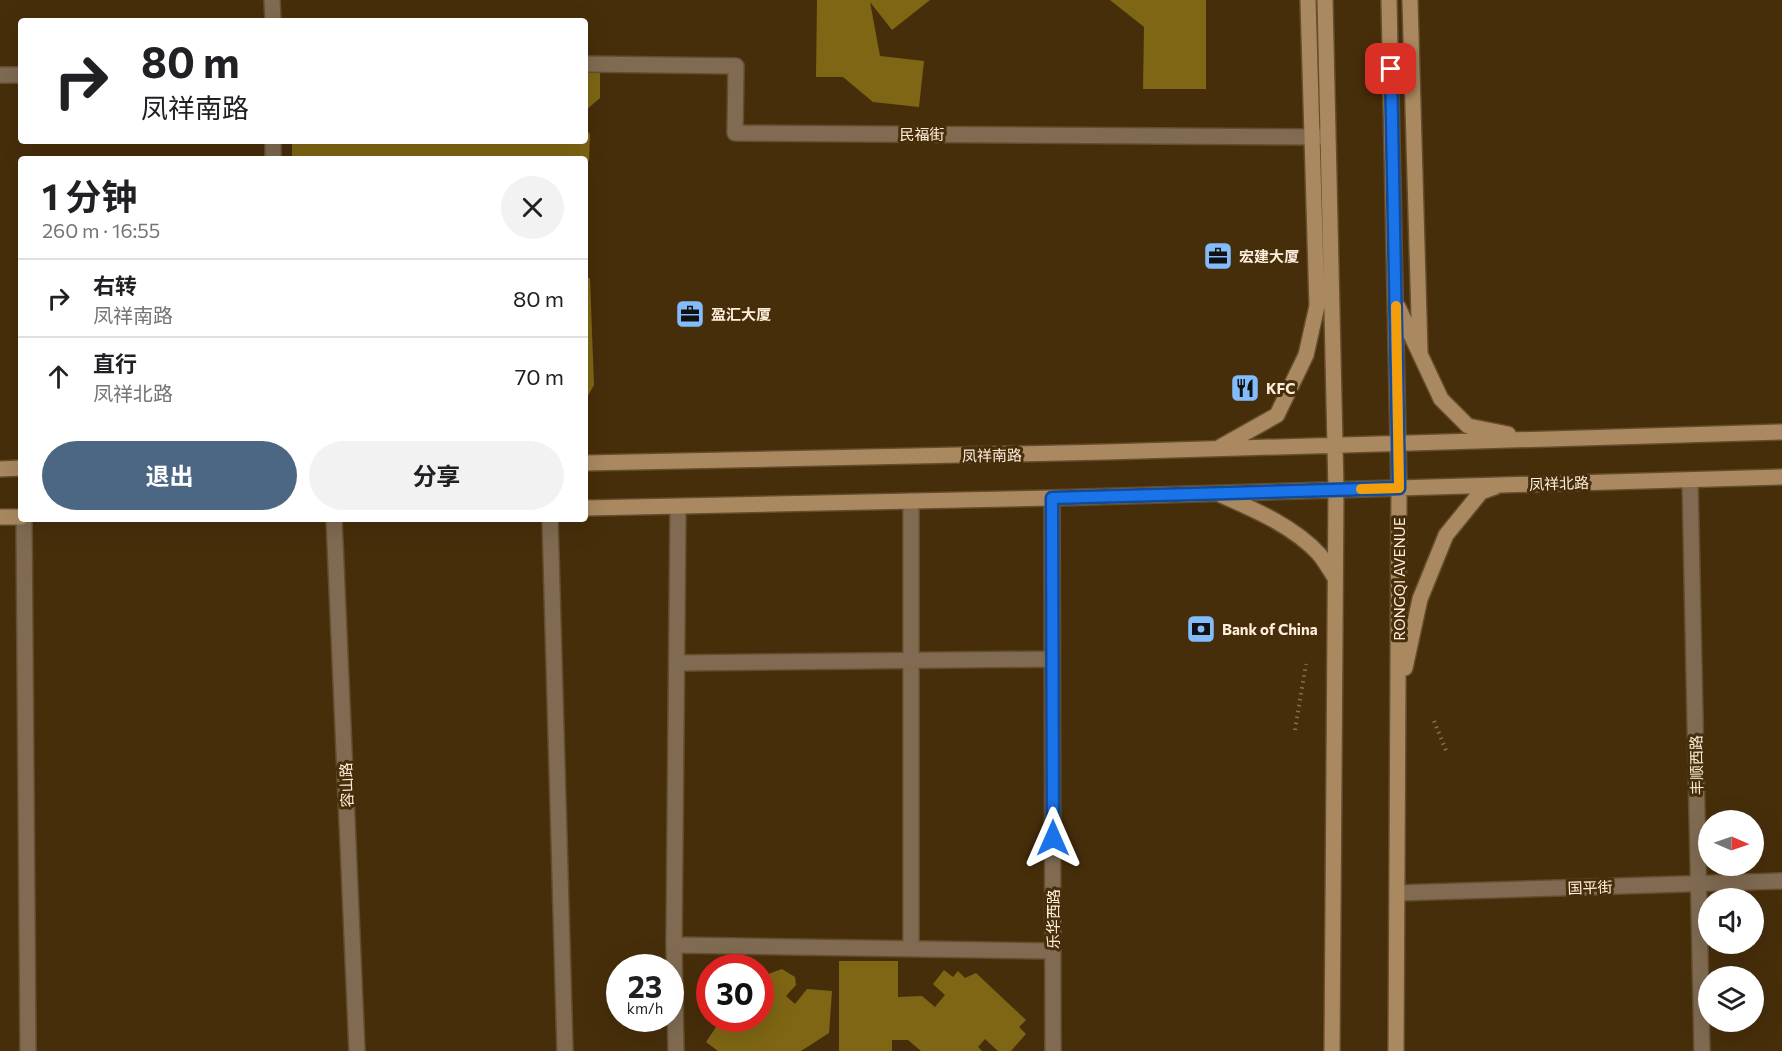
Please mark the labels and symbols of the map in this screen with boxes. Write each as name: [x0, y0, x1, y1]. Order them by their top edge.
pin: [1365, 43, 1416, 94]
street label: 民福街: [899, 125, 945, 143]
office icon: 宏建大厦: [1202, 240, 1234, 272]
place label: 宏建大厦: [1239, 247, 1299, 265]
office icon: 盈汇大厦: [674, 298, 706, 330]
place label: 盈汇大厦: [711, 305, 771, 323]
restaurant icon: KFC: [1229, 372, 1261, 404]
place label: KFC: [1266, 379, 1295, 397]
street label: 凤祥南路: [962, 445, 1022, 465]
street label: 凤祥北路: [1529, 473, 1589, 493]
street label: RONGQI AVENUE: [1390, 517, 1408, 641]
bank icon: Bank of China: [1185, 613, 1217, 645]
place label: Bank of China: [1222, 620, 1318, 638]
street label: 丰顺西路: [1686, 735, 1706, 795]
street label: 容山路: [336, 762, 356, 808]
position arrow: [1021, 806, 1085, 870]
north arrow: [1698, 810, 1764, 876]
street label: 国平街: [1567, 877, 1613, 897]
street label: 乐华西路: [1044, 889, 1062, 949]
speed limit sign: 30: [696, 954, 774, 1032]

